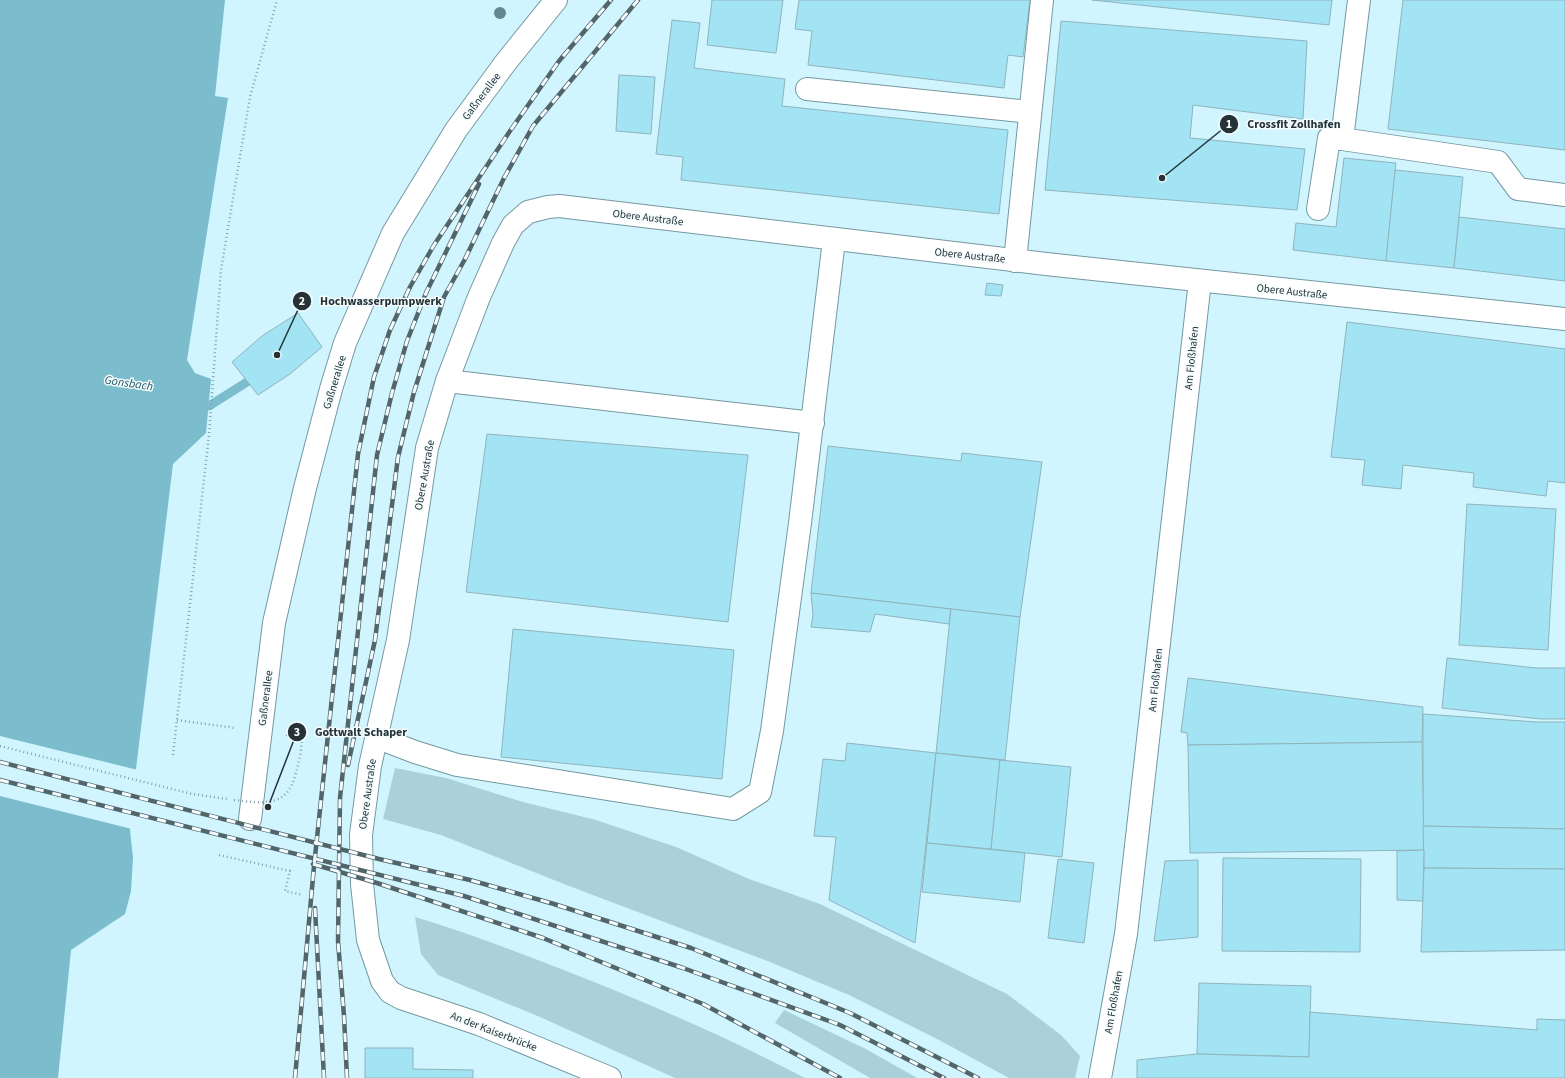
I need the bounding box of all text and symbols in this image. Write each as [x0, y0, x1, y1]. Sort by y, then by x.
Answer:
street label: Gaßnerallee [459, 69, 504, 123]
callout: Crossfit Zollhafen [1219, 112, 1348, 136]
text: 1 [1226, 116, 1232, 133]
text: Crossfit Zollhafen [1247, 116, 1341, 133]
street label: Obere Austraße [612, 206, 685, 229]
street label: Obere Austraße [934, 244, 1007, 267]
street label: Obere Austraße [1256, 280, 1329, 303]
callout: Hochwasserpumpwerk [292, 289, 450, 313]
text: 2 [299, 293, 305, 310]
text: Hochwasserpumpwerk [320, 293, 442, 310]
street label: Am Floßhafen [1181, 325, 1202, 391]
street label: Gaßnerallee [319, 353, 350, 411]
water label: Gonsbach [104, 372, 154, 395]
street label: Obere Austraße [411, 438, 438, 511]
street label: Am Floßhafen [1145, 647, 1166, 713]
street label: Gaßnerallee [255, 669, 276, 727]
callout: Gottwalt Schaper [287, 720, 415, 744]
text: 3 [294, 724, 300, 741]
text: Gottwalt Schaper [315, 724, 407, 741]
street label: Obere Austraße [355, 757, 380, 830]
street label: Am Floßhafen [1101, 969, 1126, 1035]
street label: An der Kaiserbrücke [448, 1008, 540, 1055]

